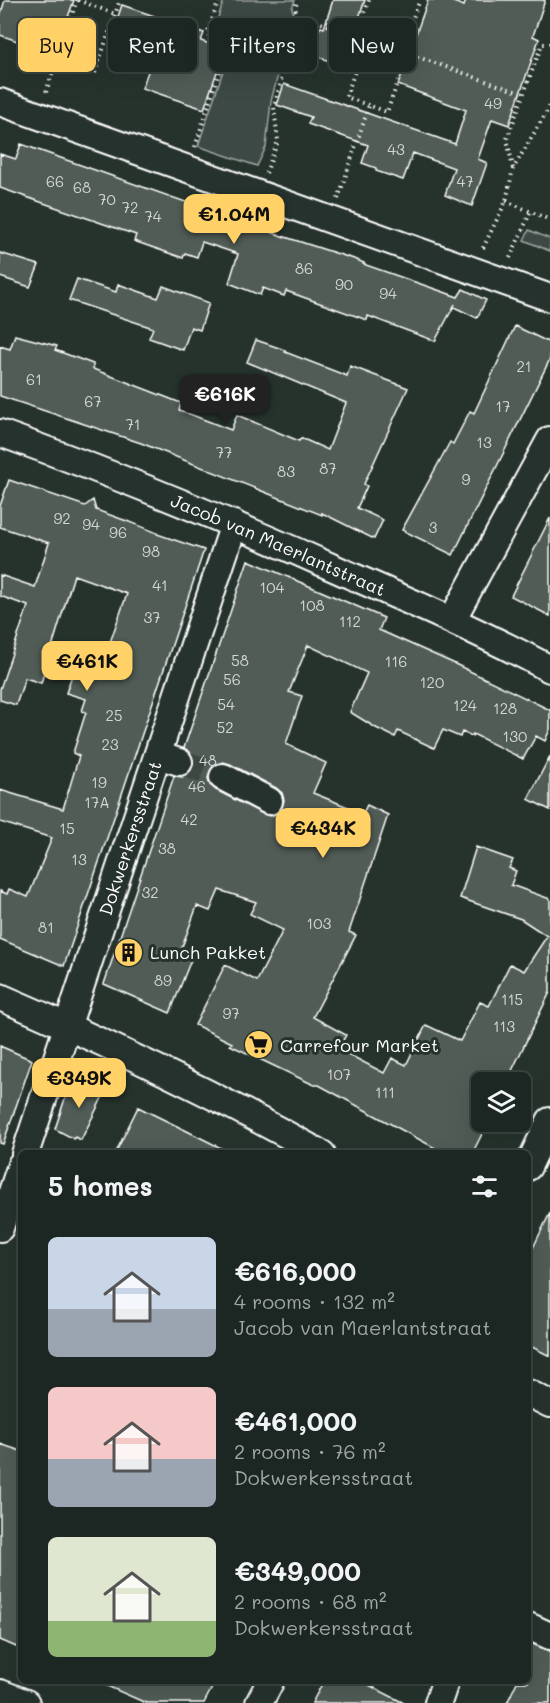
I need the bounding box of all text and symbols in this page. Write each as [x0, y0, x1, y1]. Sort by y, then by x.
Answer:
chip: Buy [18, 18, 96, 72]
chip: Rent [108, 18, 197, 72]
chip: Filters [209, 18, 317, 72]
chip: New [329, 18, 416, 72]
house number: 49 [484, 93, 502, 113]
house number: 43 [387, 139, 405, 159]
house number: 66 [46, 171, 64, 191]
house number: 47 [456, 171, 474, 191]
house number: 68 [73, 177, 91, 197]
house number: 70 [98, 189, 116, 209]
pin: €1.04M [185, 194, 283, 245]
house number: 72 [122, 197, 138, 217]
text: €1.04M [198, 200, 270, 226]
house number: 74 [144, 206, 162, 226]
house number: 86 [295, 258, 313, 278]
house number: 90 [335, 274, 353, 294]
house number: 94 [379, 283, 397, 303]
house number: 21 [516, 356, 532, 376]
house number: 61 [26, 369, 42, 389]
pin: €616K [183, 374, 267, 425]
text: €616K [194, 380, 256, 406]
house number: 67 [84, 391, 102, 411]
house number: 17 [495, 396, 511, 416]
house number: 71 [125, 414, 141, 434]
house number: 13 [476, 432, 492, 452]
house number: 77 [216, 442, 232, 462]
house number: 87 [319, 458, 337, 478]
house number: 83 [277, 461, 295, 481]
house number: 9 [462, 469, 471, 489]
street label: Jacob van Maerlantstraat [167, 488, 390, 601]
house number: 92 [53, 508, 71, 528]
house number: 94 [82, 514, 100, 534]
house number: 3 [429, 517, 438, 537]
house number: 96 [109, 522, 127, 542]
house number: 98 [142, 541, 160, 561]
house number: 41 [152, 575, 168, 595]
house number: 104 [260, 577, 285, 597]
house number: 108 [299, 595, 325, 615]
house number: 37 [143, 607, 161, 627]
house number: 112 [339, 611, 361, 631]
pin: €461K [45, 641, 129, 692]
text: €461K [55, 647, 119, 673]
house number: 58 [231, 650, 249, 670]
house number: 116 [385, 651, 407, 671]
house number: 56 [223, 669, 241, 689]
house number: 120 [420, 672, 444, 692]
house number: 54 [217, 694, 235, 714]
house number: 124 [453, 695, 477, 715]
house number: 128 [493, 698, 517, 718]
house number: 25 [105, 705, 123, 725]
house number: 52 [216, 717, 234, 737]
house number: 130 [503, 726, 527, 746]
house number: 23 [101, 734, 119, 754]
house number: 48 [199, 750, 217, 770]
street label: Dokwerkersstraat [93, 758, 167, 918]
house number: 19 [91, 772, 107, 792]
house number: 46 [188, 776, 206, 796]
house number: 17A [84, 792, 110, 812]
pin: €434K [281, 808, 365, 859]
house number: 42 [180, 809, 198, 829]
text: €434K [290, 814, 356, 840]
house number: 15 [59, 818, 75, 838]
house number: 38 [158, 838, 176, 858]
house number: 13 [71, 849, 87, 869]
house number: 32 [141, 882, 159, 902]
house number: 103 [307, 913, 332, 933]
house number: 81 [38, 917, 54, 937]
building icon: Lunch Pakket [113, 936, 145, 968]
place label: Lunch Pakket [150, 940, 266, 964]
house number: 89 [154, 970, 172, 990]
house number: 115 [501, 989, 523, 1009]
house number: 97 [222, 1003, 240, 1023]
house number: 113 [493, 1016, 515, 1036]
supermarket icon: Carrefour Market [243, 1029, 275, 1061]
place label: Carrefour Market [280, 1033, 439, 1057]
pin: €349K [37, 1058, 121, 1109]
text: €349K [46, 1064, 112, 1090]
house number: 107 [327, 1064, 351, 1084]
map controls [471, 1072, 531, 1132]
button: layers [471, 1072, 531, 1132]
house number: 111 [375, 1082, 395, 1102]
text: 5 homes [48, 1169, 153, 1203]
icon: filters [468, 1170, 501, 1203]
text: €616,000 [234, 1254, 356, 1288]
icon: home [96, 1261, 168, 1333]
text: 4 rooms · 132 m² [234, 1288, 395, 1314]
text: Jacob van Maerlantstraat [234, 1314, 491, 1340]
text: €461,000 [234, 1404, 357, 1438]
icon: home [96, 1411, 168, 1483]
text: 2 rooms · 76 m² [234, 1438, 386, 1464]
text: Dokwerkersstraat [234, 1464, 413, 1490]
text: €349,000 [234, 1554, 361, 1588]
icon: home [96, 1561, 168, 1633]
text: 2 rooms · 68 m² [234, 1588, 387, 1614]
text: Dokwerkersstraat [234, 1614, 413, 1640]

